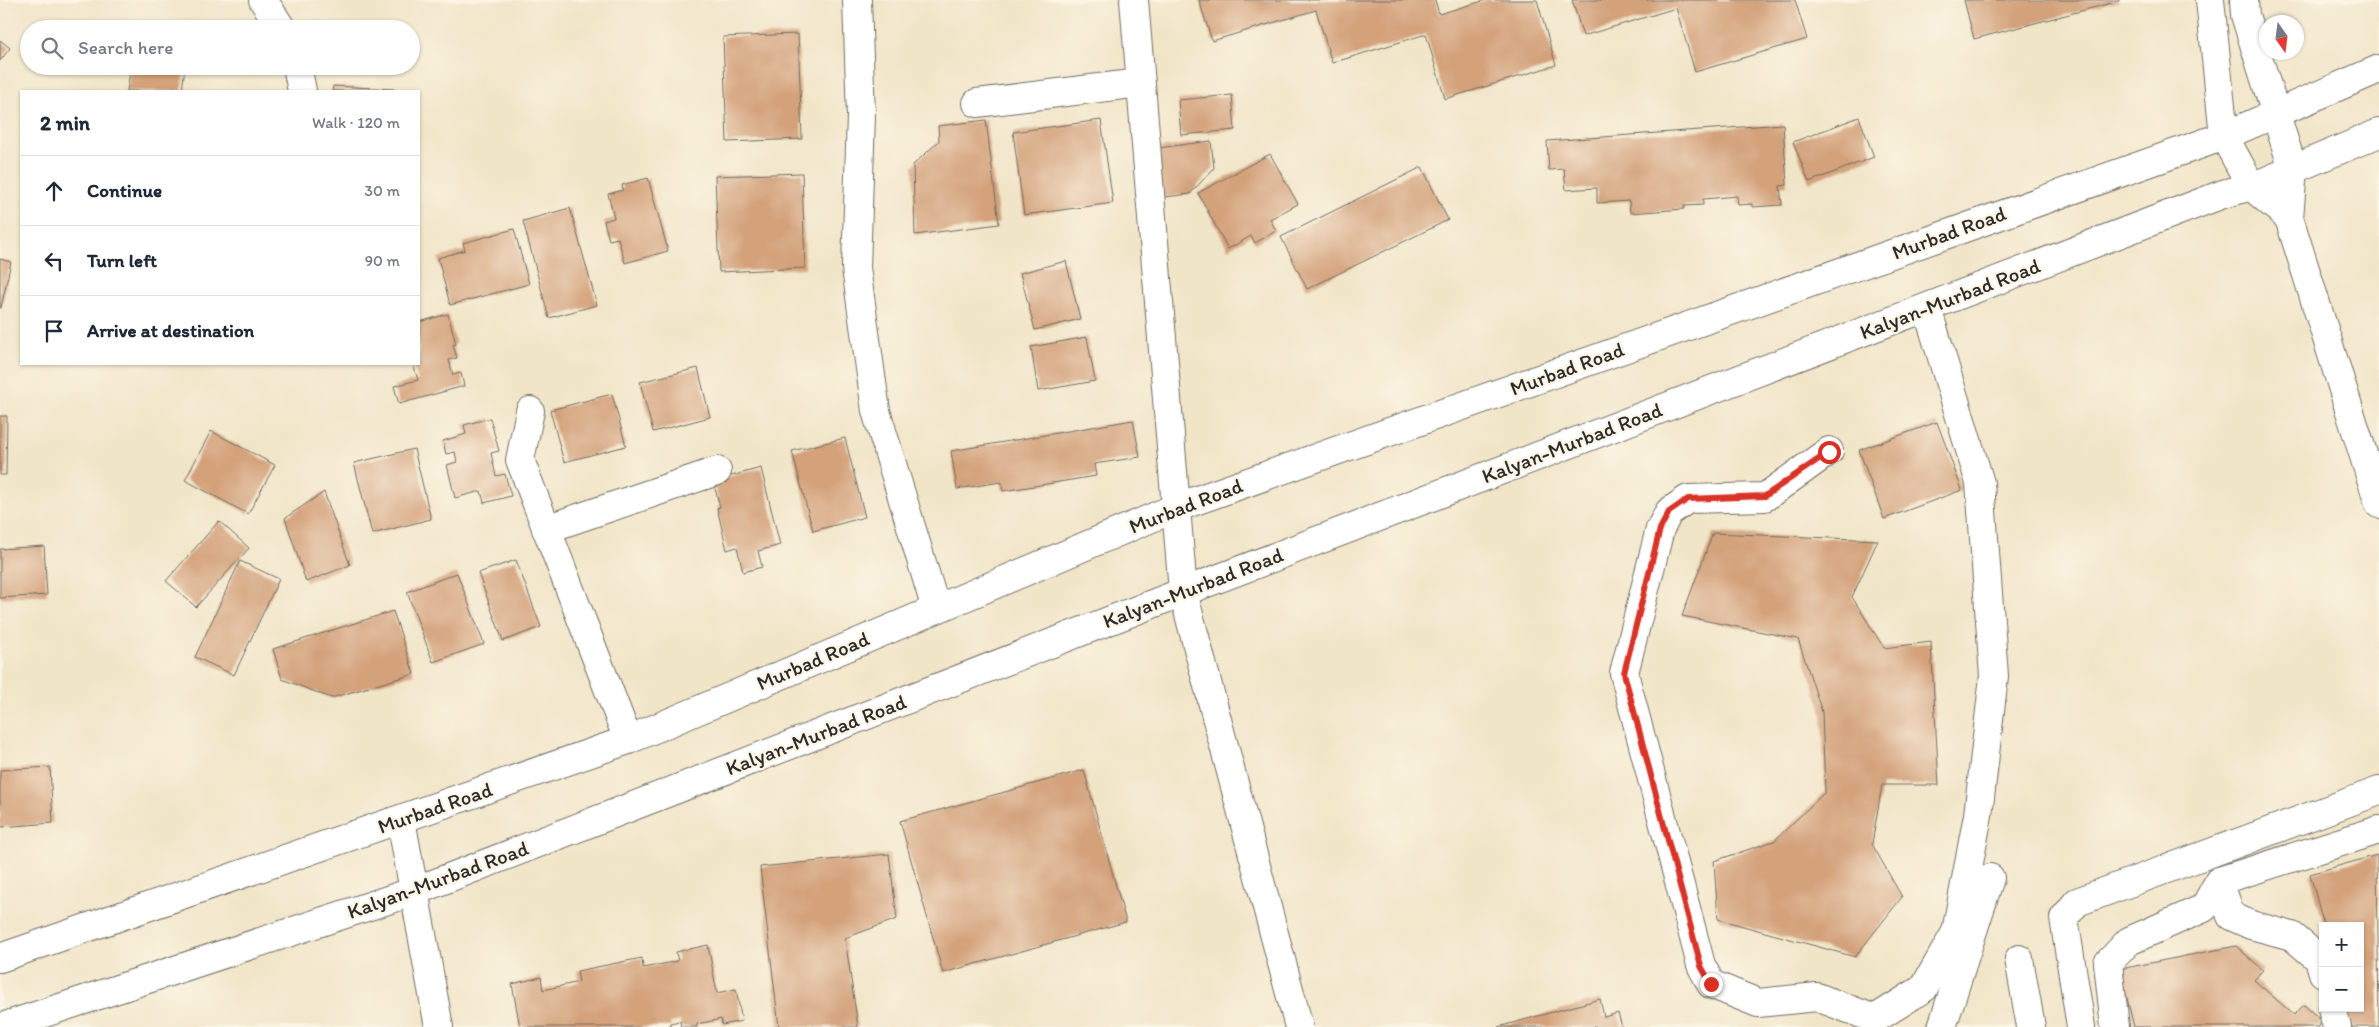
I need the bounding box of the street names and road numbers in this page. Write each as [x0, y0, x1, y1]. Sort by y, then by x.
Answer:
street label: Murbad Road [1888, 200, 2010, 265]
street label: Kalyan-Murbad Road [1856, 252, 2044, 344]
street label: Murbad Road [1506, 336, 1628, 401]
street label: Kalyan-Murbad Road [1478, 396, 1666, 488]
street label: Murbad Road [1125, 472, 1247, 539]
street label: Kalyan-Murbad Road [1099, 541, 1287, 633]
street label: Murbad Road [753, 625, 873, 695]
street label: Kalyan-Murbad Road [722, 688, 910, 780]
street label: Murbad Road [374, 776, 496, 839]
street label: Kalyan-Murbad Road [344, 835, 532, 924]

